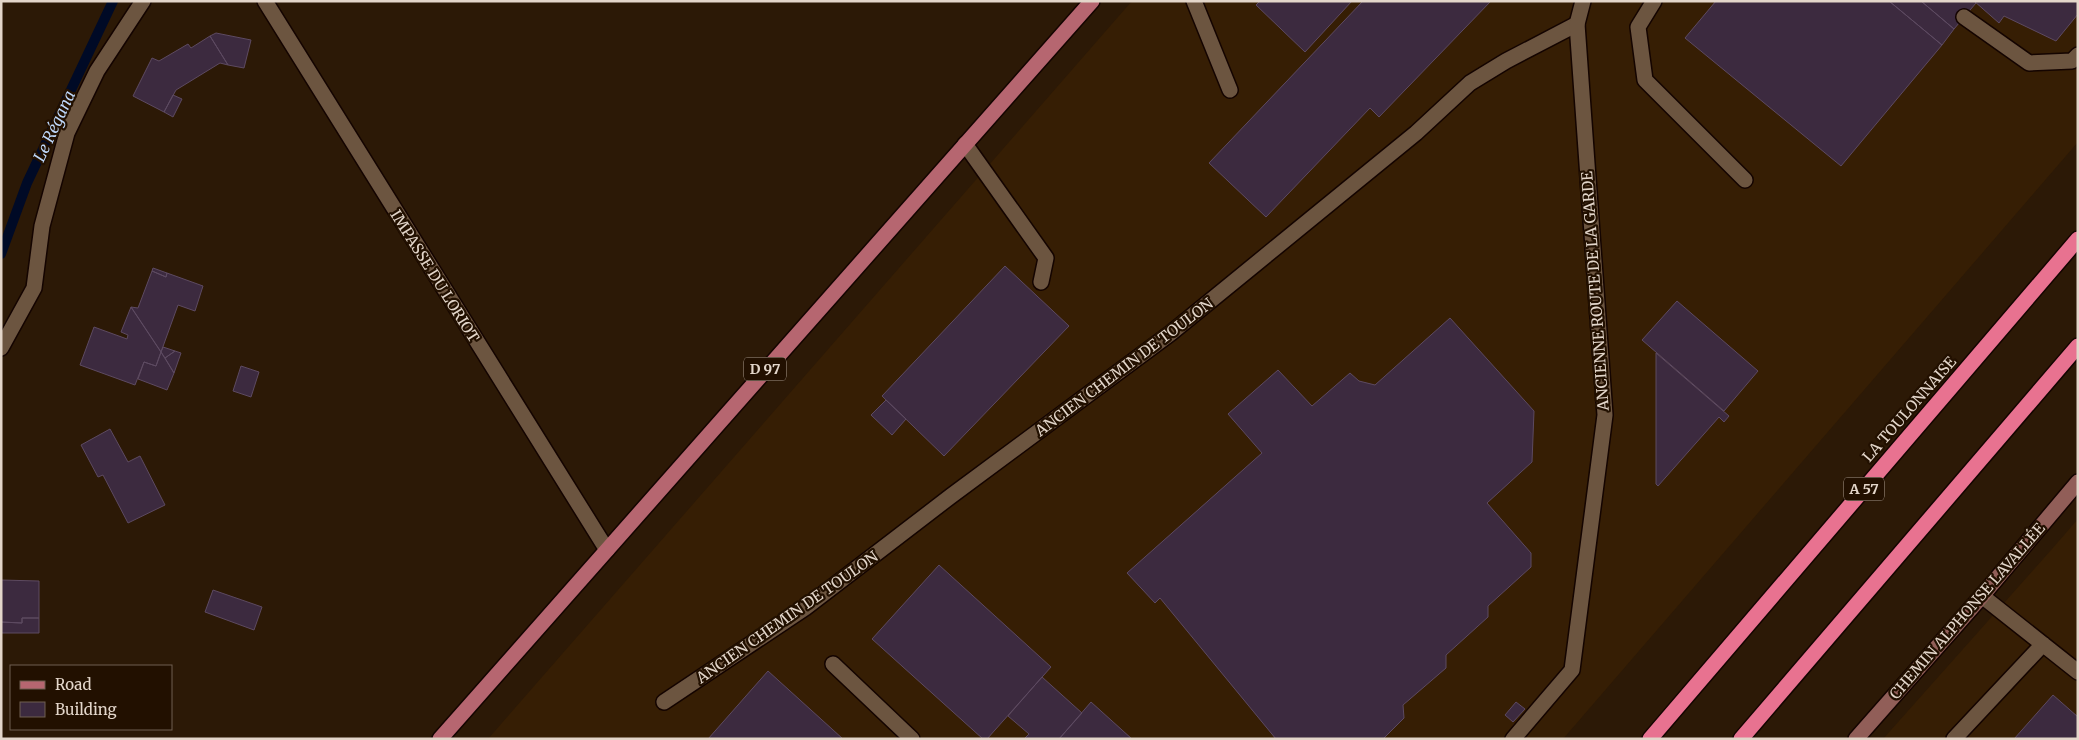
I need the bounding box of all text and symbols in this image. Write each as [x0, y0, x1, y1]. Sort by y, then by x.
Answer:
water label: Le Régana [29, 87, 79, 165]
street label: ANCIENNE ROUTE DE LA GARDE [1577, 170, 1613, 412]
street label: IMPASSE DU LORIOT [386, 206, 484, 346]
street label: ANCIEN CHEMIN DE TOULON [1031, 294, 1217, 441]
street label: LA TOULONNAISE [1858, 352, 1960, 466]
road number: D 97 [744, 358, 786, 380]
road number: A 57 [1844, 478, 1884, 500]
street label: CHEMIN ALPHONSE LAVALLÉE [1885, 518, 2049, 703]
street label: ANCIEN CHEMIN DE TOULON [692, 547, 882, 688]
legend [10, 665, 172, 730]
text: Road [55, 675, 91, 694]
text: Building [55, 700, 117, 719]

